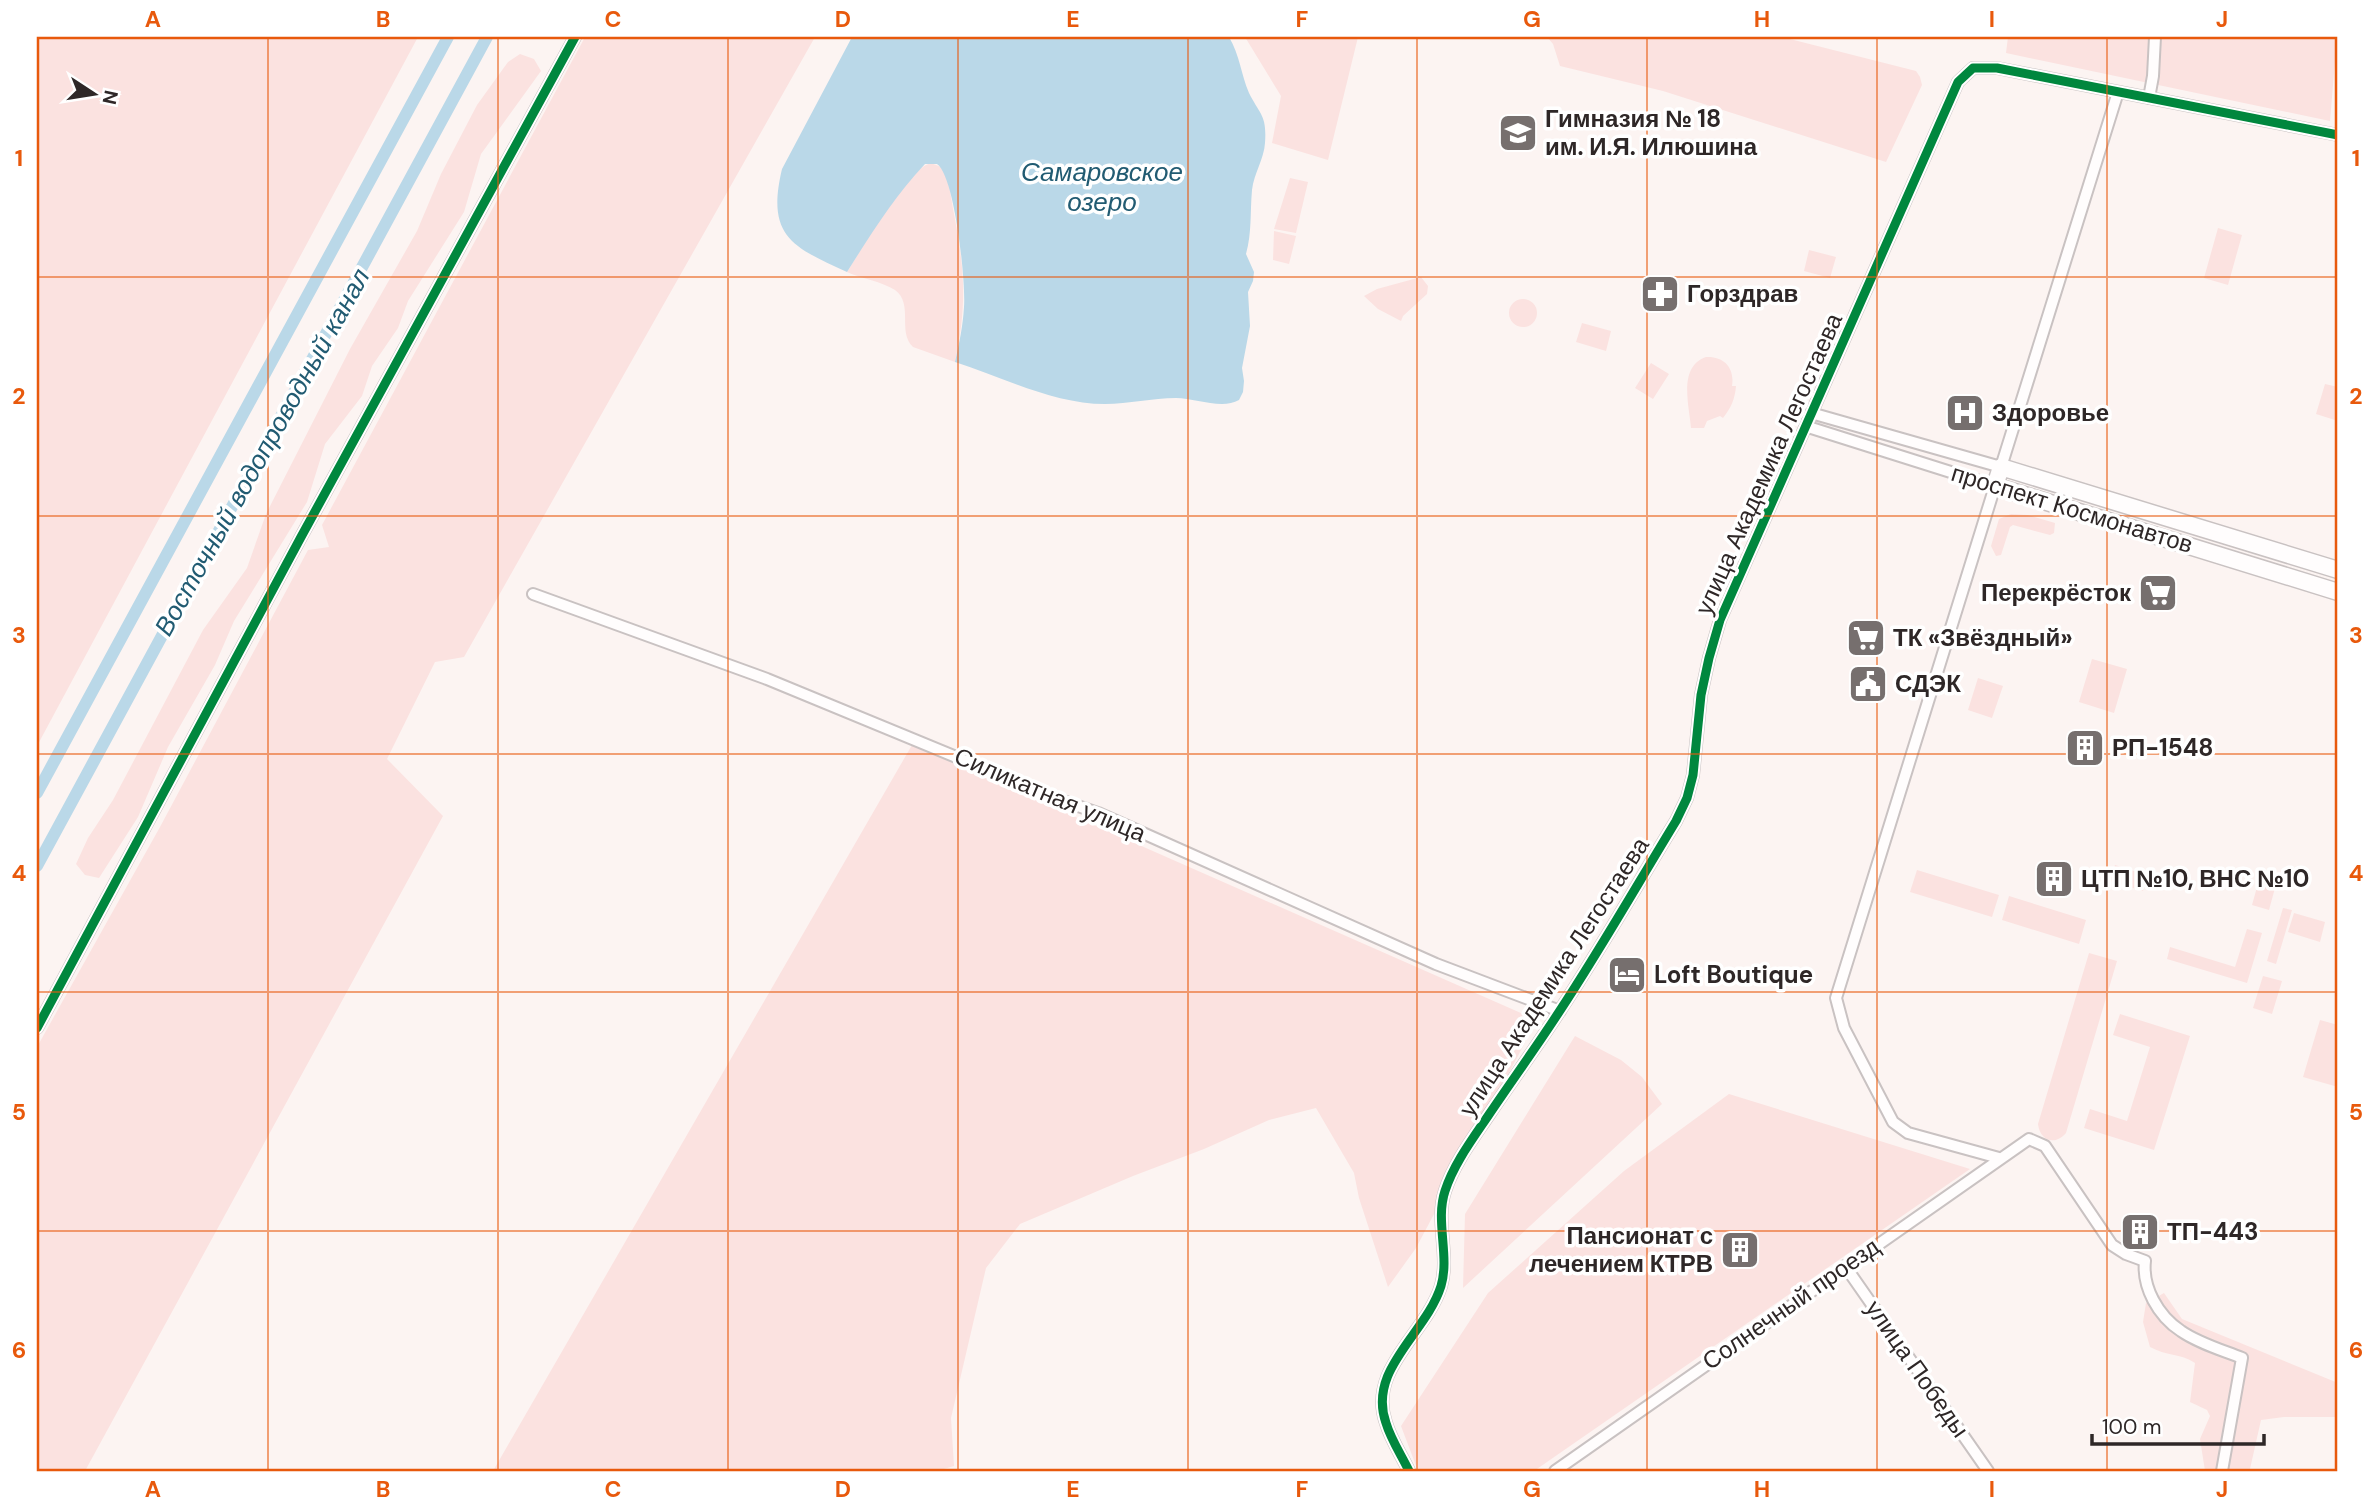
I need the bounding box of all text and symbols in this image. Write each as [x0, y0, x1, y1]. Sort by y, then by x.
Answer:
text: A [145, 4, 161, 34]
text: B [376, 4, 390, 34]
text: C [605, 4, 621, 34]
text: D [835, 4, 851, 34]
text: E [1066, 4, 1080, 34]
text: F [1296, 4, 1309, 34]
text: G [1523, 4, 1541, 34]
text: H [1754, 4, 1770, 34]
text: I [1989, 4, 1995, 34]
text: J [2216, 4, 2228, 34]
north arrow [60, 60, 130, 130]
text: N [96, 88, 124, 107]
place label: Гимназия № 18 им. И.Я. Илюшина [1545, 103, 1758, 162]
school or university icon: Гимназия № 18 им. И.Я. Илюшина [1497, 112, 1539, 154]
text: 1 [15, 143, 23, 173]
text: 1 [2352, 143, 2360, 173]
water label: Самаровское озеро [1021, 155, 1183, 219]
water label: Восточный водопроводный канал [147, 262, 378, 642]
pharmacy icon: Горздрав [1639, 273, 1681, 315]
place label: Горздрав [1687, 278, 1798, 309]
street label: улица Академика Легостаева [1688, 308, 1849, 619]
text: 2 [12, 381, 26, 411]
text: 2 [2349, 381, 2363, 411]
hospital icon: Здоровье [1944, 392, 1986, 434]
place label: Здоровье [1992, 397, 2109, 428]
street label: проспект Космонавтов [1948, 457, 2197, 560]
supermarket icon: Перекрёсток [2137, 572, 2179, 614]
place label: Перекрёсток [1981, 577, 2132, 608]
supermarket icon: ТК «Звёздный» [1845, 617, 1887, 659]
text: 3 [12, 620, 26, 650]
text: 3 [2349, 620, 2363, 650]
place label: ТК «Звёздный» [1893, 622, 2073, 653]
public building icon: СДЭК [1847, 663, 1889, 705]
place label: СДЭК [1895, 668, 1961, 699]
building icon: РП-1548 [2064, 727, 2106, 769]
place label: РП-1548 [2112, 732, 2214, 763]
street label: Силикатная улица [950, 740, 1151, 849]
street label: улица Академика Легостаева [1452, 831, 1656, 1122]
text: 4 [12, 858, 27, 888]
building icon: ЦТП №10, ВНС №10 [2033, 858, 2075, 900]
text: 4 [2349, 858, 2364, 888]
place label: ЦТП №10, ВНС №10 [2081, 863, 2309, 894]
hotel icon: Loft Boutique [1606, 954, 1648, 996]
place label: Loft Boutique [1654, 959, 1813, 990]
text: 5 [12, 1097, 26, 1127]
text: 5 [2349, 1097, 2363, 1127]
building icon: ТП-443 [2119, 1211, 2161, 1253]
place label: ТП-443 [2167, 1216, 2258, 1247]
place label: Пансионат с лечением КТРВ [1529, 1220, 1713, 1279]
building icon: Пансионат с лечением КТРВ [1719, 1229, 1761, 1271]
street label: Солнечный проезд [1696, 1231, 1886, 1376]
street label: улица Победы [1859, 1294, 1976, 1443]
text: 6 [12, 1335, 26, 1365]
text: 6 [2349, 1335, 2363, 1365]
scale bar [2092, 1403, 2263, 1447]
text: 100 m [2102, 1413, 2162, 1441]
text: A [145, 1474, 161, 1504]
text: B [376, 1474, 390, 1504]
text: C [605, 1474, 621, 1504]
text: D [835, 1474, 851, 1504]
text: E [1066, 1474, 1080, 1504]
text: F [1296, 1474, 1309, 1504]
text: G [1523, 1474, 1541, 1504]
text: H [1754, 1474, 1770, 1504]
text: I [1989, 1474, 1995, 1504]
text: J [2216, 1474, 2228, 1504]

